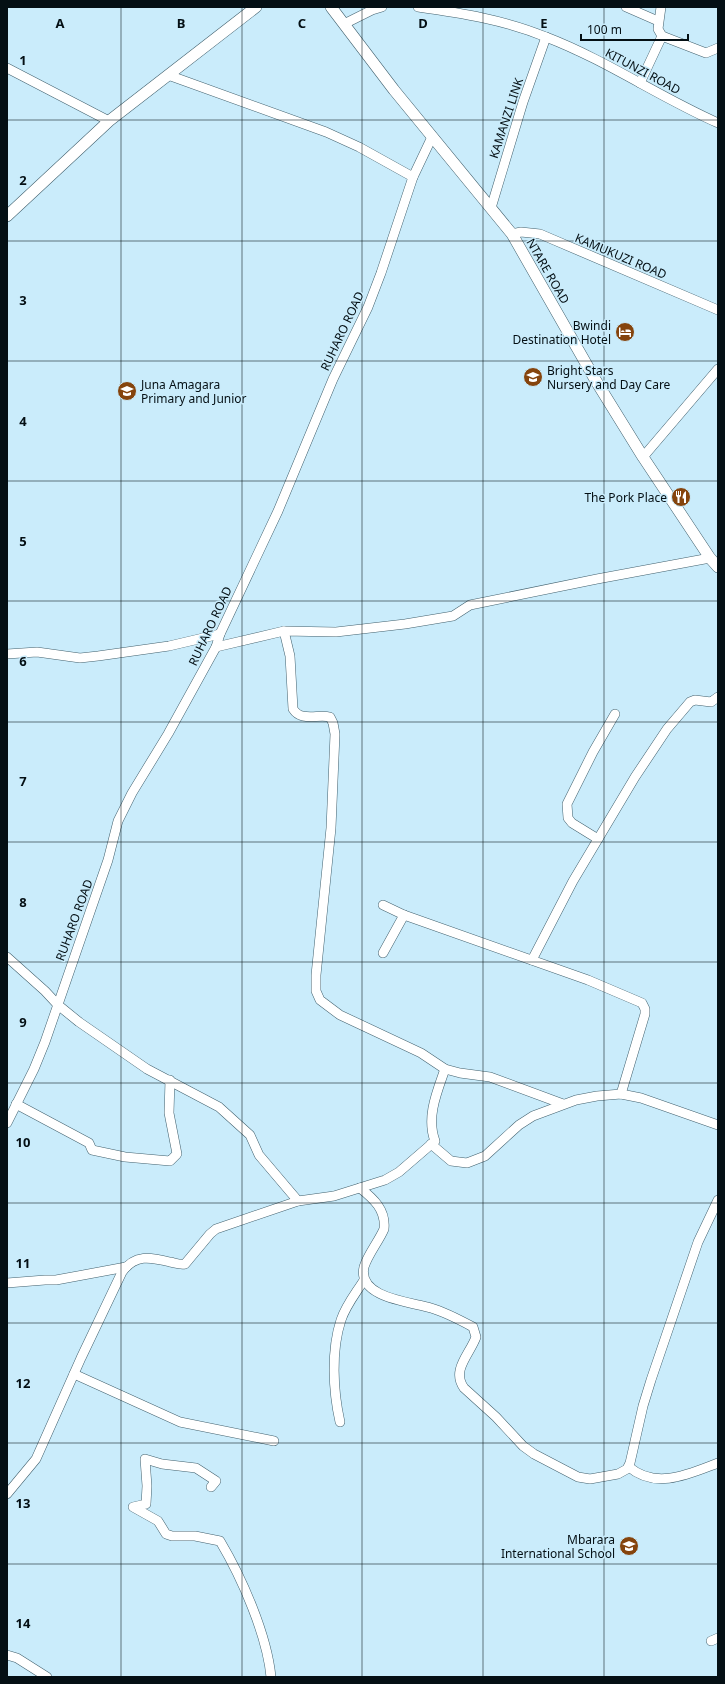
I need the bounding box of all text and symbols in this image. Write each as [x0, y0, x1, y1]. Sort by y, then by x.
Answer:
text: A [56, 14, 65, 32]
text: B [177, 14, 185, 32]
text: C [298, 14, 306, 32]
text: D [418, 14, 428, 32]
text: E [540, 14, 548, 32]
scale bar [581, 16, 688, 42]
text: 100 m [587, 21, 622, 38]
street label: KITUNZI ROAD [602, 44, 684, 98]
text: 1 [19, 51, 27, 69]
street label: KAMANZI LINK [485, 75, 527, 160]
text: 2 [19, 171, 27, 189]
street label: KAMUKUZI ROAD [573, 229, 670, 283]
street label: NTARE ROAD [522, 235, 574, 307]
street label: RUHARO ROAD [316, 288, 368, 373]
text: 3 [19, 291, 27, 309]
place label: Bwindi Destination Hotel [513, 317, 611, 348]
hotel icon: Bwindi Destination Hotel [614, 321, 636, 343]
place label: Bright Stars Nursery and Day Care [547, 362, 671, 393]
school or university icon: Bright Stars Nursery and Day Care [522, 366, 544, 388]
place label: Juna Amagara Primary and Junior [140, 376, 247, 407]
school or university icon: Juna Amagara Primary and Junior [116, 380, 138, 402]
text: 4 [19, 412, 27, 430]
restaurant icon: The Pork Place [670, 486, 692, 508]
place label: The Pork Place [584, 489, 667, 506]
text: 5 [19, 532, 27, 550]
street label: RUHARO ROAD [184, 583, 236, 668]
text: 6 [19, 652, 27, 670]
text: 7 [19, 772, 27, 790]
street label: RUHARO ROAD [51, 877, 97, 963]
text: 8 [19, 893, 27, 911]
text: 9 [19, 1013, 27, 1031]
text: 10 [16, 1133, 30, 1151]
text: 11 [16, 1254, 30, 1272]
text: 12 [16, 1374, 30, 1392]
text: 13 [16, 1494, 30, 1512]
place label: Mbarara International School [501, 1531, 615, 1562]
school or university icon: Mbarara International School [618, 1535, 640, 1557]
text: 14 [16, 1614, 31, 1632]

